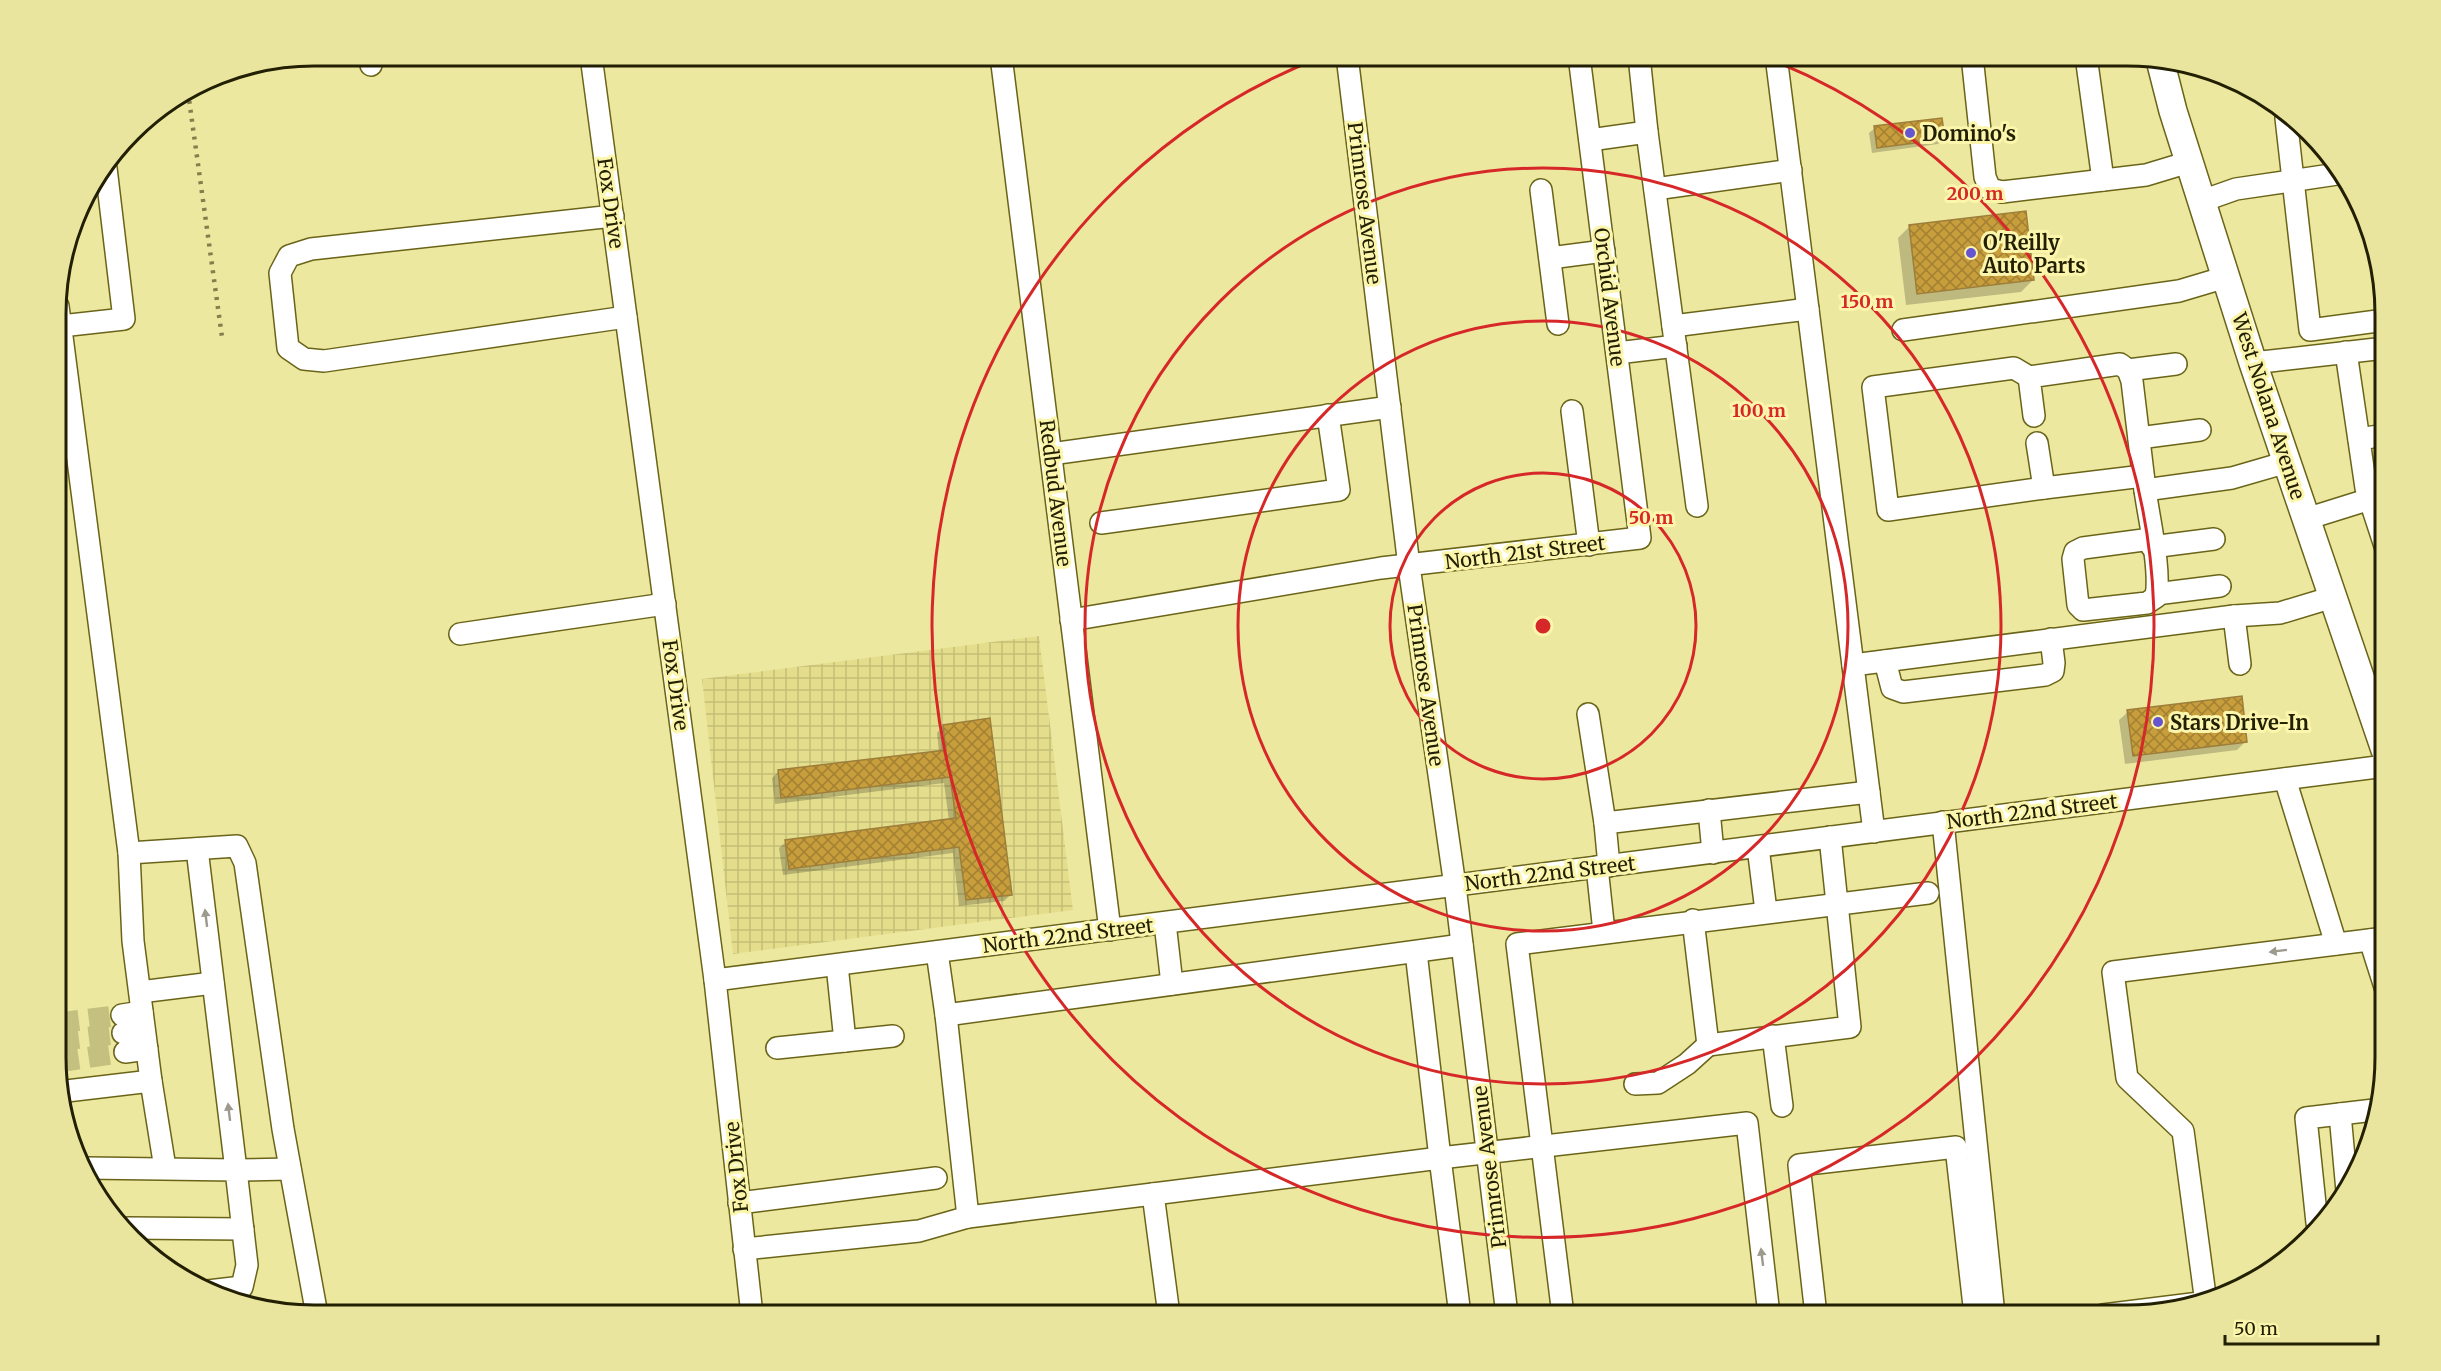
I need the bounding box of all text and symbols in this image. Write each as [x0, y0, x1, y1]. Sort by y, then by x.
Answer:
street label: Primrose Avenue [1343, 120, 1387, 286]
place label: Domino's [1922, 121, 2016, 146]
marker: Domino's [1903, 126, 1917, 140]
street label: Fox Drive [592, 156, 630, 250]
text: 200 m [1947, 182, 2003, 205]
street label: Orchid Avenue [1589, 226, 1631, 368]
place label: O'Reilly Auto Parts [1982, 230, 2085, 278]
marker: O'Reilly Auto Parts [1964, 246, 1978, 260]
text: 150 m [1841, 290, 1893, 313]
street label: West Nolana Avenue [2227, 309, 2311, 502]
text: 100 m [1732, 399, 1786, 422]
street label: Redbud Avenue [1035, 418, 1077, 568]
text: 50 m [1629, 506, 1673, 529]
street label: North 21st Street [1443, 530, 1607, 574]
street label: Primrose Avenue [1402, 602, 1450, 768]
centre of rings [1533, 616, 1553, 636]
street label: Fox Drive [657, 638, 695, 732]
place label: Stars Drive-In [2170, 710, 2309, 735]
marker: Stars Drive-In [2151, 715, 2165, 729]
street label: North 22nd Street [1945, 788, 2119, 834]
street label: North 22nd Street [1463, 850, 1637, 896]
one-way arrow [201, 909, 210, 928]
street label: North 22nd Street [981, 912, 1155, 958]
one-way arrow [2268, 946, 2287, 956]
street label: Primrose Avenue [1467, 1084, 1511, 1250]
one-way arrow [224, 1102, 234, 1121]
street label: Fox Drive [719, 1120, 753, 1214]
one-way arrow [1758, 1247, 1767, 1266]
scale bar [2225, 1308, 2378, 1346]
text: 50 m [2234, 1317, 2278, 1340]

